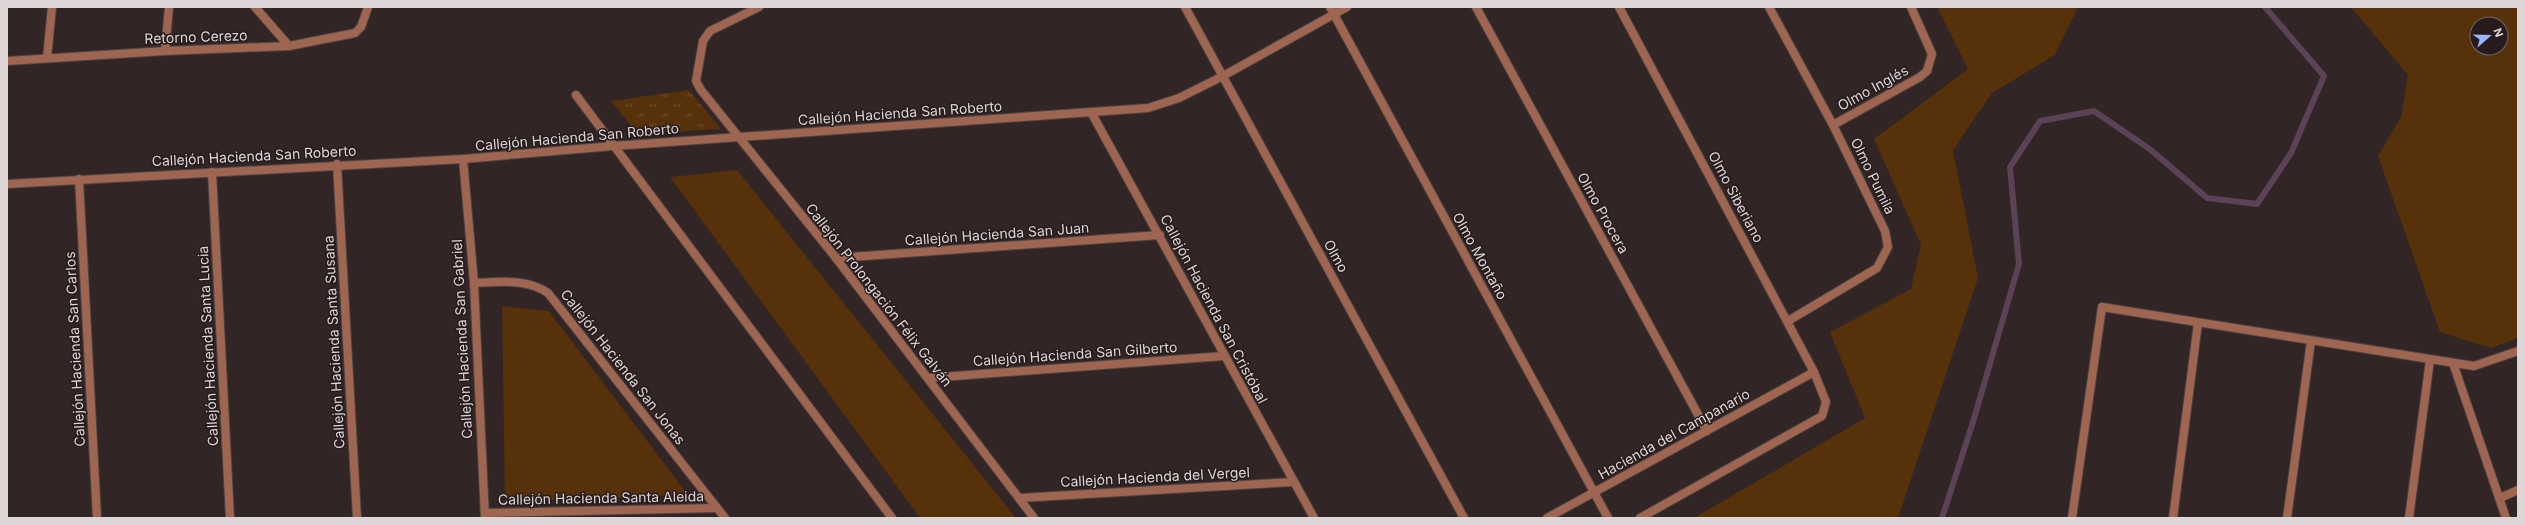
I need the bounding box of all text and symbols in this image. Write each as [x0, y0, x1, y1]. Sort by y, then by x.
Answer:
north arrow [2469, 16, 2509, 56]
street label: Retorno Cerezo [144, 26, 248, 47]
text: N [2490, 26, 2506, 39]
street label: Olmo Inglés [1834, 61, 1911, 114]
street label: Callejón Hacienda San Roberto [797, 97, 1003, 128]
street label: Callejón Hacienda San Roberto [474, 119, 680, 154]
street label: Olmo Pumila [1848, 135, 1899, 217]
street label: Callejón Hacienda San Roberto [151, 142, 357, 169]
street label: Olmo Siberiano [1705, 148, 1768, 245]
street label: Olmo Procera [1574, 169, 1633, 256]
street label: Callejón Prolongación Félix Galván [803, 200, 956, 390]
street label: Olmo Montaño [1449, 209, 1511, 302]
street label: Callejón Hacienda San Cristóbal [1157, 211, 1272, 406]
street label: Callejón Hacienda San Juan [904, 219, 1090, 248]
street label: Callejón Hacienda Santa Susana [319, 235, 348, 449]
street label: Olmo [1321, 236, 1352, 275]
street label: Callejón Hacienda San Gabriel [448, 239, 475, 439]
street label: Callejón Hacienda Santa Lucia [194, 245, 221, 447]
street label: Callejón Hacienda San Carlos [61, 251, 88, 447]
street label: Callejón Hacienda San Jonas [557, 286, 689, 448]
street label: Callejón Hacienda San Gilberto [972, 338, 1178, 369]
street label: Hacienda del Campanario [1595, 385, 1753, 482]
street label: Callejón Hacienda del Vergel [1060, 463, 1250, 490]
street label: Callejón Hacienda Santa Aleida [498, 487, 704, 508]

